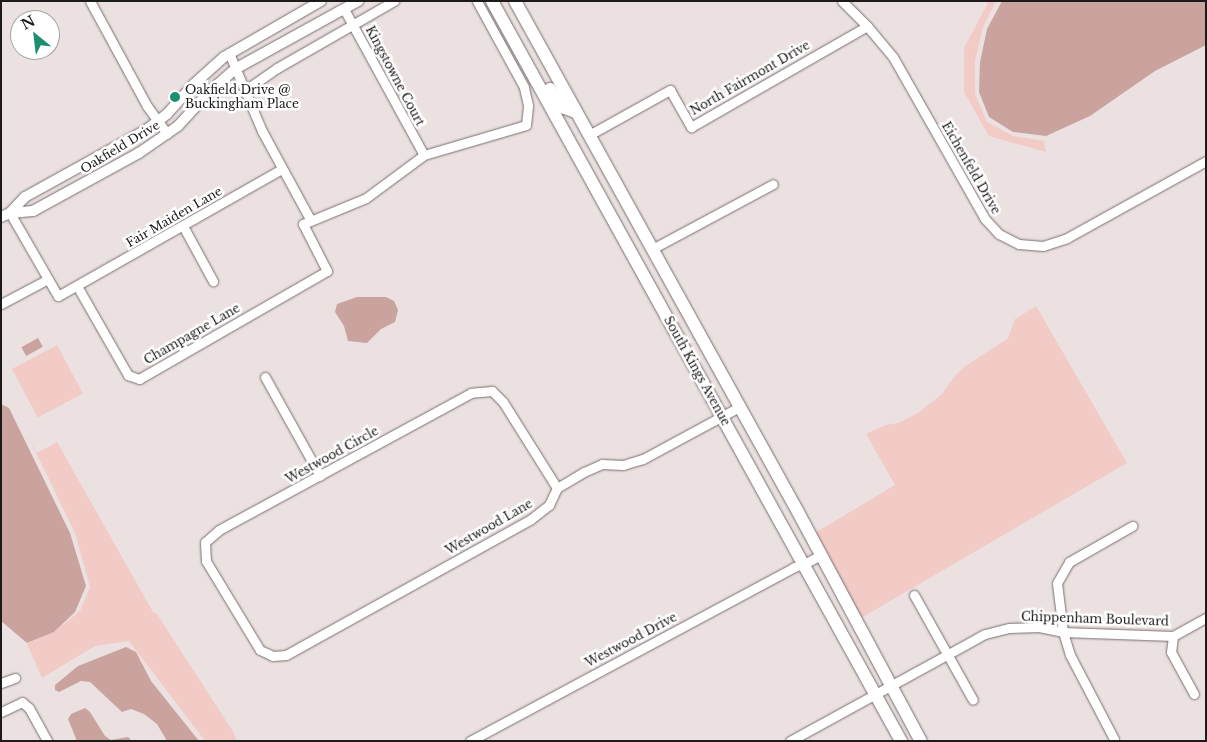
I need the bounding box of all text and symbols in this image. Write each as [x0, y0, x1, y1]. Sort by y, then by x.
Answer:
north arrow [10, 10, 60, 60]
text: N [18, 12, 38, 34]
street label: Kingstowne Court [363, 24, 427, 128]
street label: North Fairmont Drive [688, 38, 812, 118]
place label: Oakfield Drive @ Buckingham Place [185, 83, 299, 111]
marker: Oakfield Drive @ Buckingham Place [169, 91, 181, 103]
street label: Oakfield Drive [78, 118, 162, 176]
street label: Eichenfeld Drive [939, 119, 1003, 217]
street label: Fair Maiden Lane [123, 184, 225, 250]
street label: Champagne Lane [141, 301, 243, 367]
street label: South Kings Avenue [661, 314, 733, 428]
street label: Westwood Circle [283, 424, 381, 486]
street label: Westwood Lane [443, 496, 535, 558]
street label: Chippenham Boulevard [1021, 609, 1169, 629]
street label: Westwood Drive [583, 610, 679, 670]

